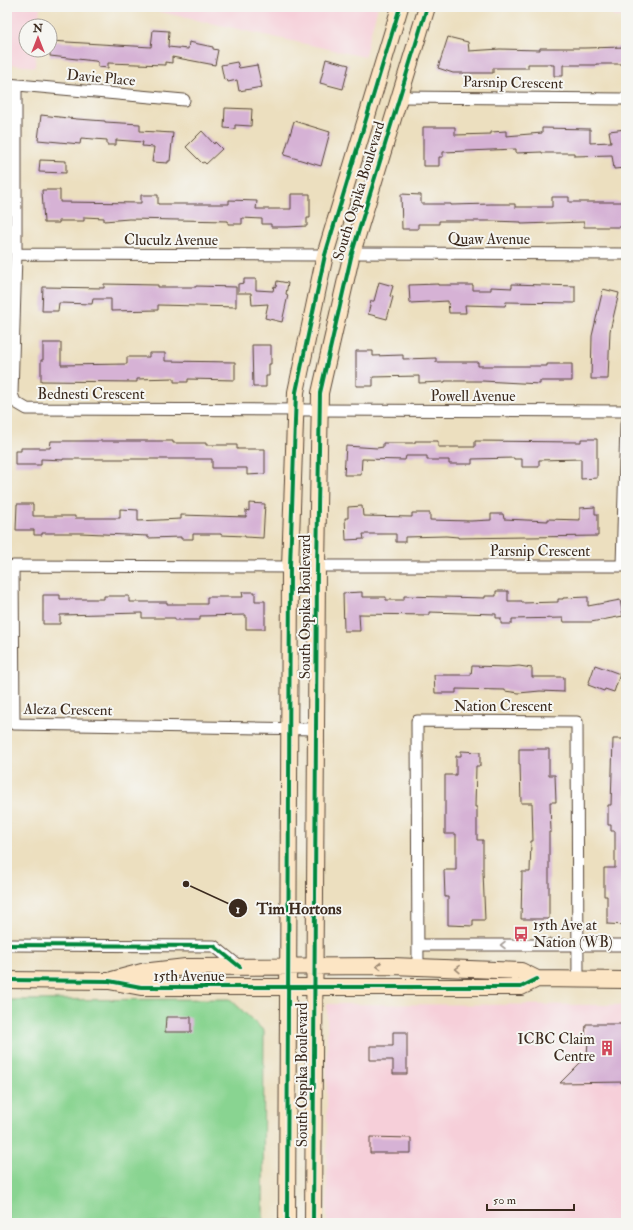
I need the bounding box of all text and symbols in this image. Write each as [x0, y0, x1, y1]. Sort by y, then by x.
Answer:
north arrow [18, 18, 58, 58]
text: N [32, 22, 44, 35]
street label: Davie Place [66, 66, 136, 90]
street label: Parsnip Crescent [463, 73, 563, 94]
street label: South Ospika Boulevard [329, 118, 390, 263]
street label: Quaw Avenue [448, 230, 530, 249]
street label: Cluculz Avenue [124, 231, 218, 250]
street label: Bednesti Crescent [37, 385, 145, 404]
street label: Powell Avenue [430, 387, 516, 406]
street label: South Ospika Boulevard [296, 534, 316, 679]
street label: Parsnip Crescent [490, 542, 590, 562]
street label: Nation Crescent [454, 697, 553, 716]
street label: Aleza Crescent [22, 700, 113, 720]
callout: Tim Hortons [228, 894, 349, 922]
text: Tim Hortons [256, 899, 342, 919]
text: 1 [236, 902, 240, 917]
place label: 15th Ave at Nation (WB) [533, 916, 613, 952]
bus stop icon: 15th Ave at Nation (WB) [512, 925, 530, 943]
one-way arrow [500, 941, 506, 949]
one-way arrow [376, 962, 382, 970]
one-way arrow [455, 964, 461, 973]
street label: 15th Avenue [153, 967, 225, 986]
street label: South Ospika Boulevard [293, 1002, 313, 1147]
place label: ICBC Claim Centre [517, 1030, 595, 1066]
building icon: ICBC Claim Centre [598, 1039, 616, 1057]
scale bar [487, 1186, 574, 1212]
text: 50 m [493, 1193, 517, 1208]

